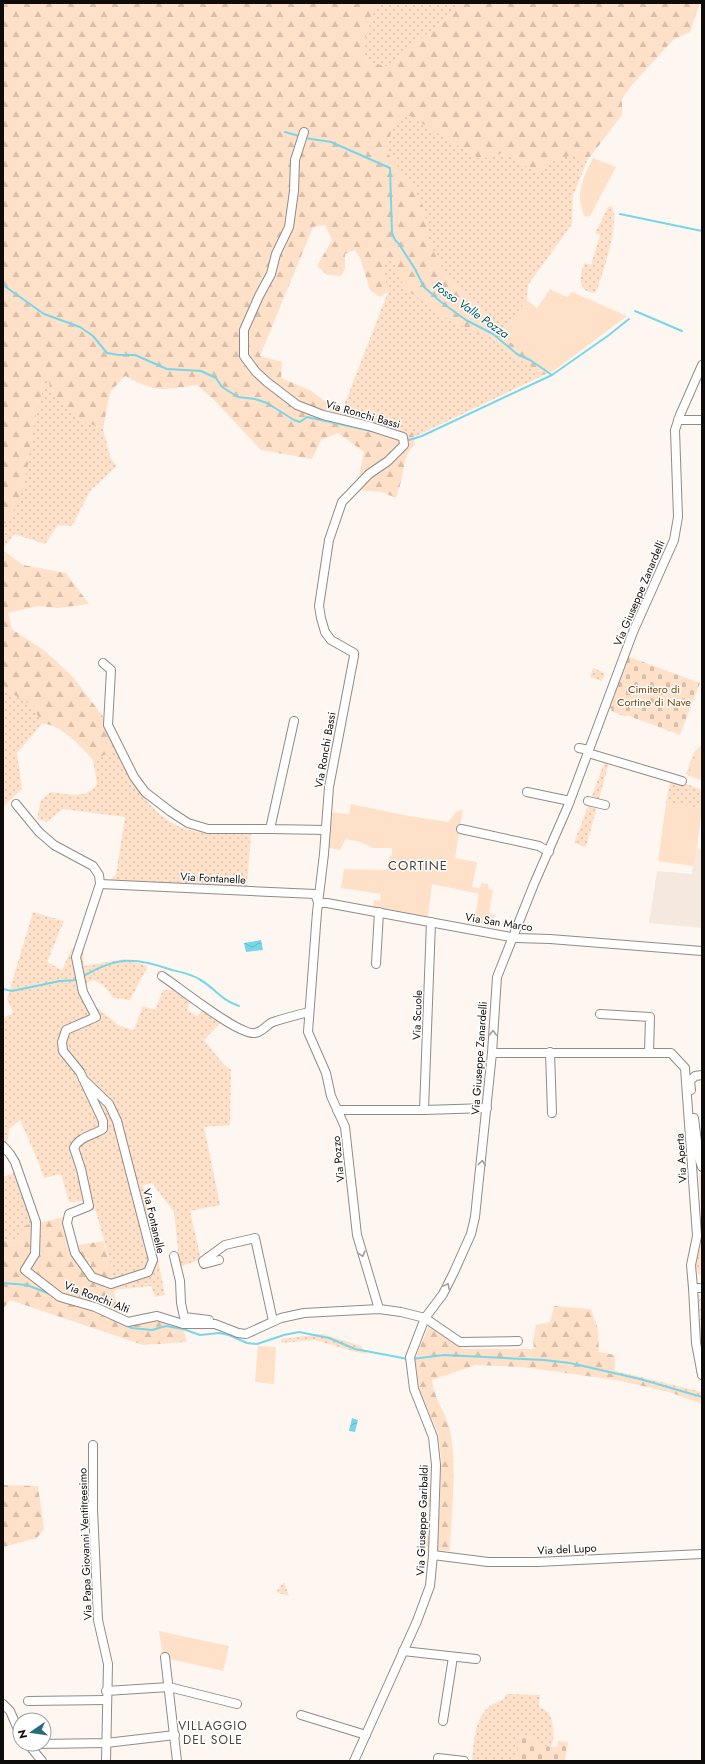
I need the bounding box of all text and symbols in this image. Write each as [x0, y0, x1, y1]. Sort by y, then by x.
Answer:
water label: Fosso Valle Pozza [429, 277, 513, 343]
street label: Via Ronchi Bassi [324, 396, 402, 432]
street label: Via Giuseppe Zanardelli [609, 538, 669, 648]
park label: Cimitero di Cortine di Nave [617, 681, 691, 710]
street label: Via Ronchi Bassi [310, 711, 340, 789]
district label: CORTINE [388, 856, 448, 875]
street label: Via Fontanelle [180, 868, 247, 888]
street label: Via San Marco [464, 909, 534, 935]
street label: Via Scuole [408, 989, 426, 1040]
street label: Via Giuseppe Zanardelli [467, 1001, 491, 1115]
one-way arrow [489, 1030, 497, 1036]
street label: Via Aperta [671, 1133, 691, 1183]
street label: Via Pozzo [328, 1135, 348, 1183]
one-way arrow [477, 1160, 486, 1166]
street label: Via Fontanelle [139, 1187, 169, 1255]
one-way arrow [357, 1250, 366, 1257]
street label: Via Ronchi Alti [62, 1277, 132, 1317]
one-way arrow [442, 1283, 450, 1291]
street label: Via Giuseppe Garibaldi [412, 1464, 432, 1576]
street label: Via Papa Giovanni Ventitreesimo [74, 1468, 96, 1620]
street label: Via del Lupo [537, 1539, 597, 1559]
north arrow [12, 1712, 52, 1752]
district label: VILLAGGIO DEL SOLE [178, 1717, 248, 1749]
text: N [13, 1728, 31, 1740]

